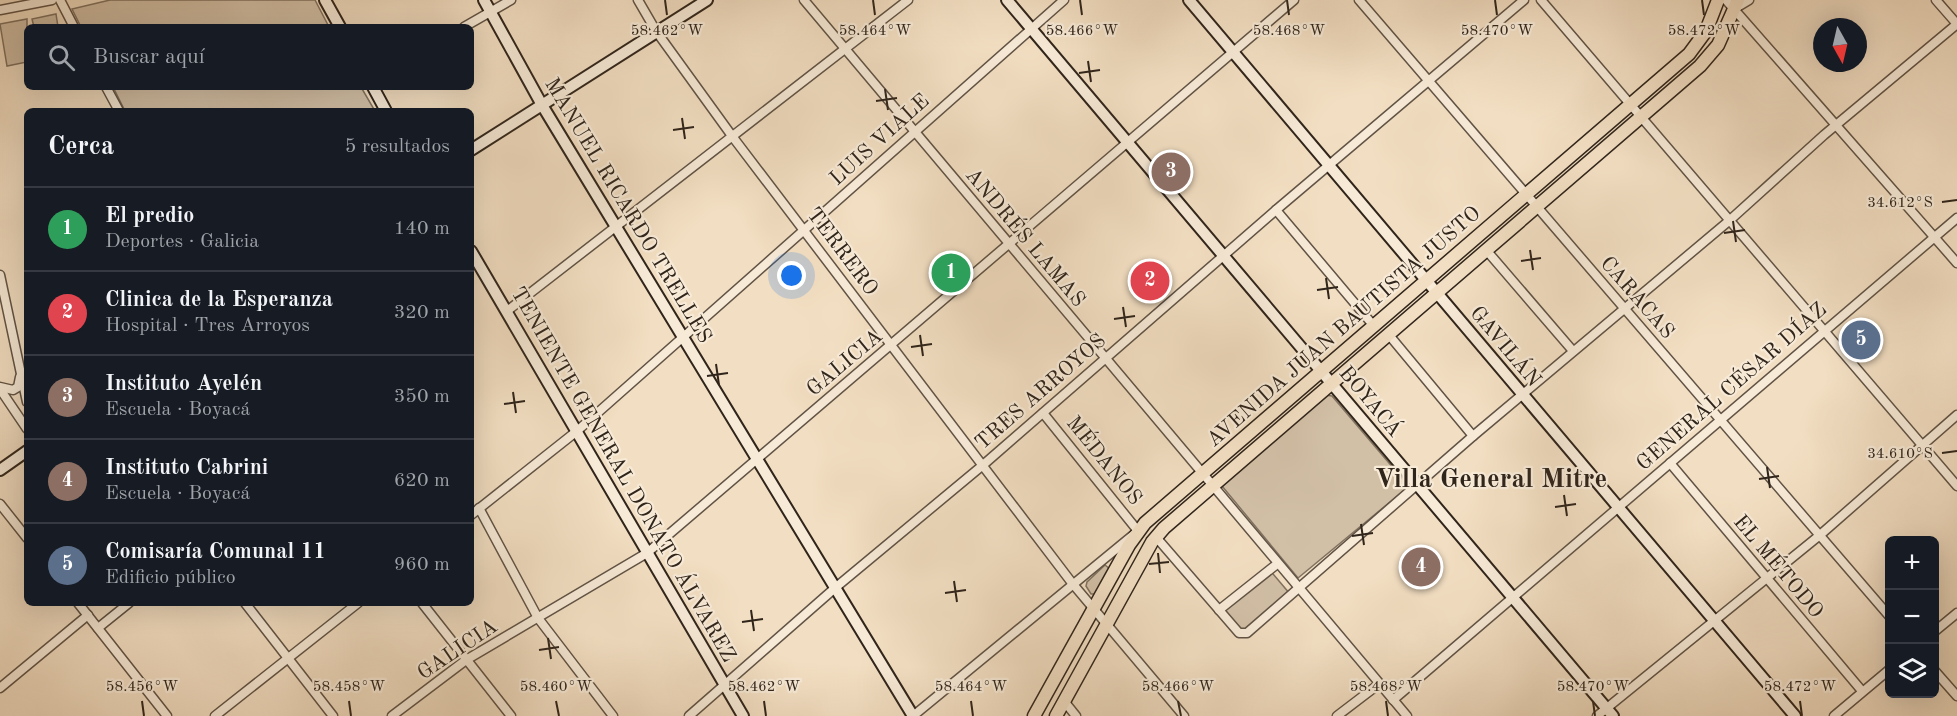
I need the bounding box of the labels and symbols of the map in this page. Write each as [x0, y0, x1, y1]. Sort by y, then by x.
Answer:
north arrow [1813, 18, 1867, 72]
text: 58.462°W [631, 24, 703, 39]
text: 58.464°W [839, 24, 911, 39]
text: 58.466°W [1046, 24, 1118, 39]
text: 58.468°W [1253, 24, 1325, 39]
text: 58.470°W [1461, 24, 1533, 39]
text: 58.472°W [1668, 24, 1740, 39]
street label: MANUEL RICARDO TRELLES [540, 75, 715, 347]
street label: LUIS VIALE [826, 90, 934, 190]
pin: 3 [1152, 150, 1190, 195]
street label: ANDRÉS LAMAS [961, 162, 1092, 311]
text: 34.612°S [1867, 196, 1933, 211]
street label: AVENIDA JUAN BAUTISTA JUSTO [1203, 203, 1485, 451]
street label: TERRERO [802, 204, 881, 300]
pin: 1 [932, 250, 970, 296]
street label: CARACAS [1596, 253, 1678, 343]
pin: 2 [1130, 258, 1170, 304]
your location [777, 261, 806, 290]
street label: TENIENTE GENERAL DONATO ÁLVAREZ [506, 282, 743, 666]
street label: GENERAL CÉSAR DÍAZ [1630, 296, 1831, 475]
street label: GAVILÁN [1465, 300, 1547, 391]
pin: 5 [1842, 318, 1880, 362]
street label: GALICIA [803, 326, 887, 401]
street label: TRES ARROYOS [972, 330, 1110, 454]
street label: BOYACÁ [1335, 360, 1408, 441]
street label: MÉDANOS [1062, 410, 1149, 509]
text: 34.610°S [1867, 447, 1933, 462]
district label: Villa General Mitre [1375, 466, 1607, 493]
street label: EL MÉTODO [1729, 509, 1830, 622]
pin: 4 [1402, 544, 1440, 590]
street label: GALICIA [414, 616, 502, 684]
text: 58.456°W [106, 680, 178, 695]
text: 58.458°W [313, 680, 385, 695]
text: 58.460°W [520, 680, 592, 695]
text: 58.462°W [728, 680, 800, 695]
text: 58.464°W [935, 680, 1007, 695]
text: 58.466°W [1142, 680, 1214, 695]
text: 58.468°W [1350, 680, 1422, 695]
text: 58.470°W [1557, 680, 1629, 695]
text: 58.472°W [1764, 680, 1836, 695]

